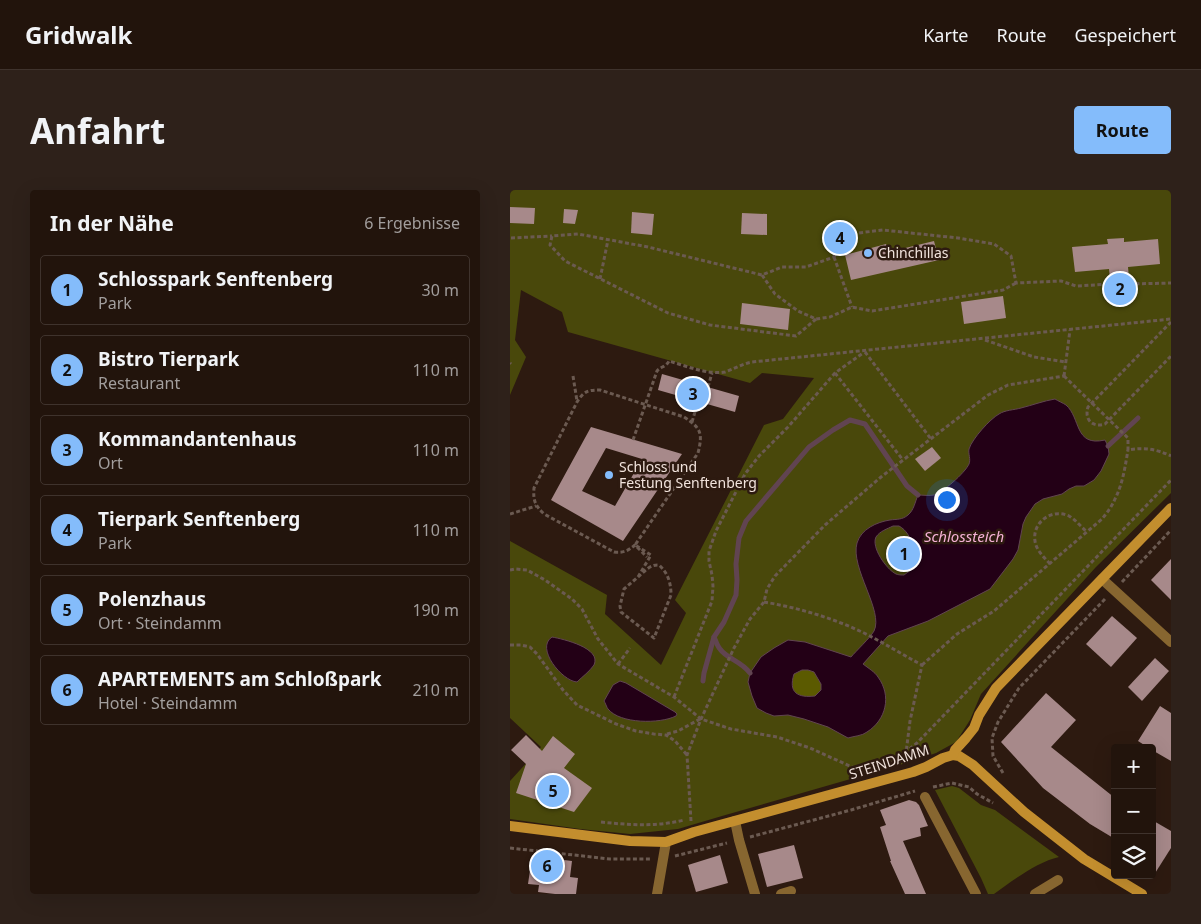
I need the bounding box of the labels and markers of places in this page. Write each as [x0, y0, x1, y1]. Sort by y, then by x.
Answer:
pin: 4 [824, 219, 856, 257]
place label: Chinchillas [878, 243, 949, 262]
marker: Chinchillas [862, 247, 874, 259]
pin: 2 [1104, 270, 1136, 308]
pin: 3 [677, 375, 709, 413]
place label: Schloss und Festung Senftenberg [619, 457, 757, 492]
marker: Schloss und Festung Senftenberg [603, 469, 615, 481]
pin: 1 [888, 535, 920, 573]
pin: 5 [537, 772, 569, 810]
pin: 6 [531, 847, 563, 885]

